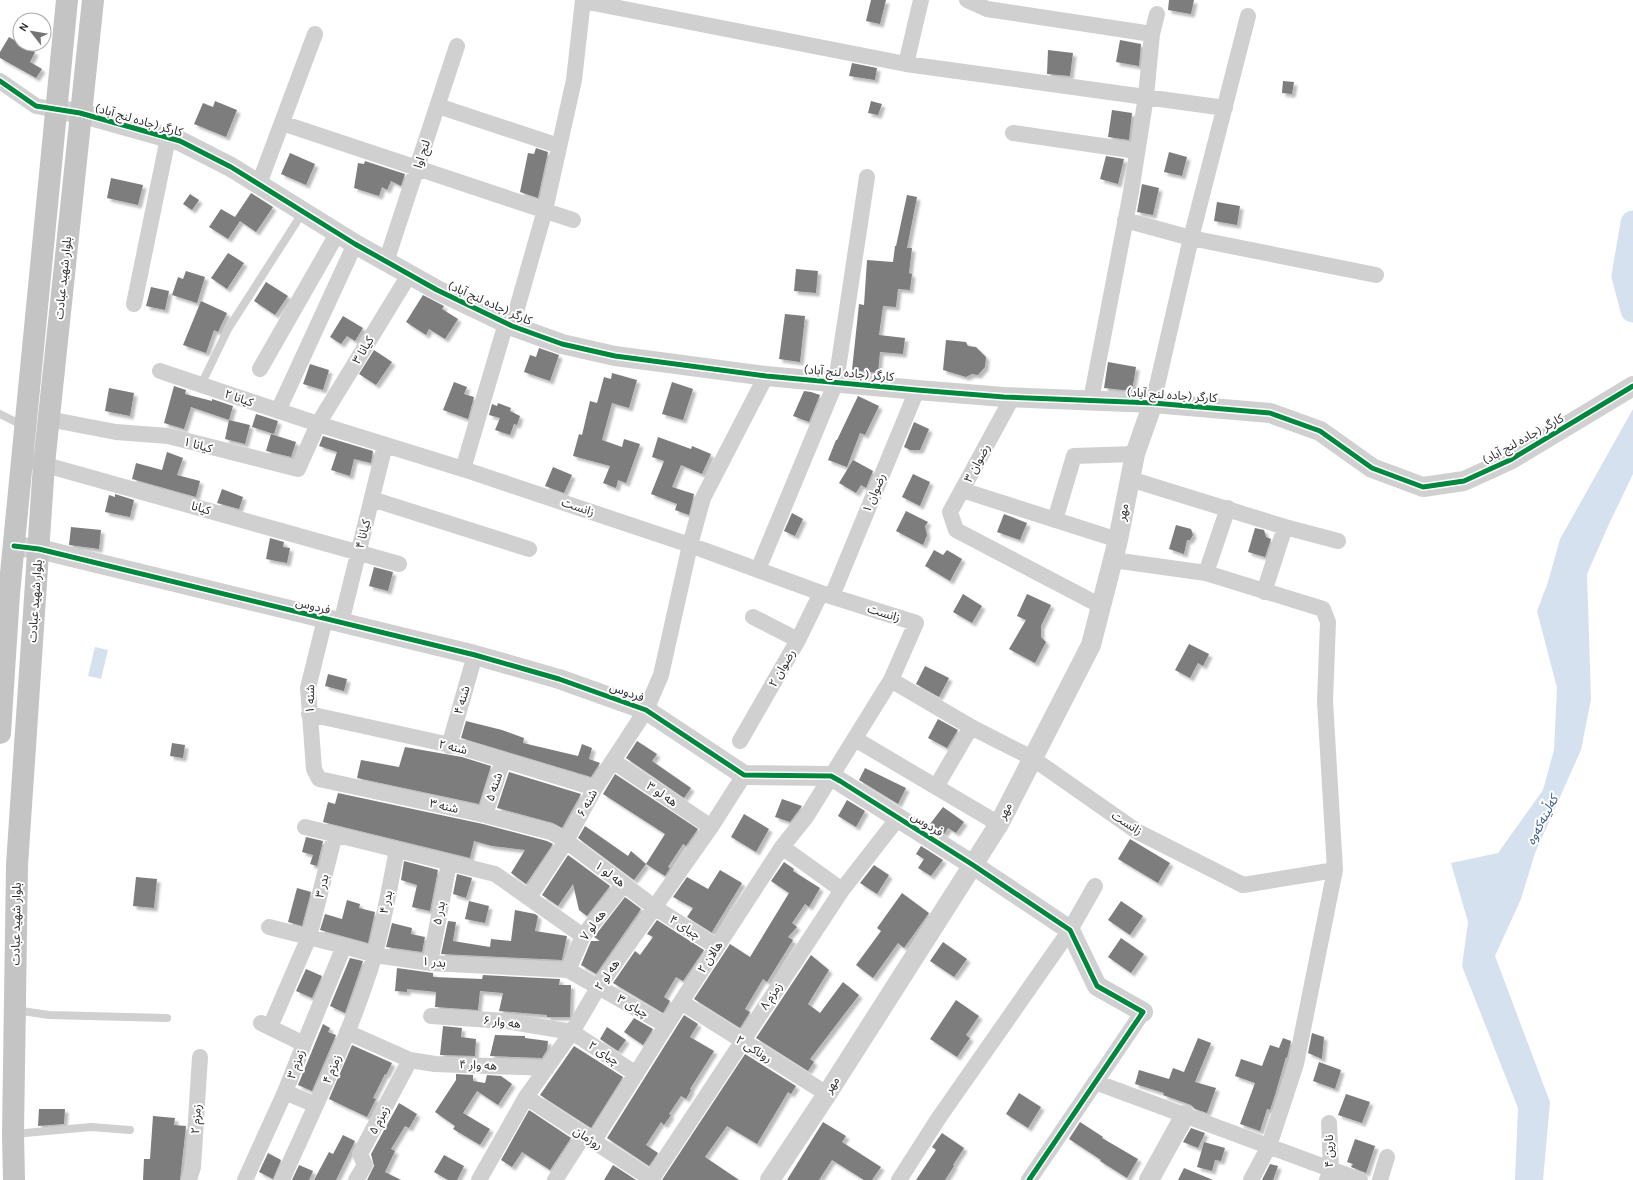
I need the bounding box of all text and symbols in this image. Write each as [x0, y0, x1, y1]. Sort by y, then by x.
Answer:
north arrow [12, 12, 52, 52]
text: N [16, 20, 31, 34]
street label: کارگر (جاده لنج آباد) [93, 101, 185, 141]
street label: لنج اوا [411, 138, 435, 171]
street label: بلوار شهید عبادت [52, 236, 74, 320]
street label: کارگر (جاده لنج آباد) [445, 278, 535, 330]
street label: کیانا ۳ [349, 333, 377, 366]
street label: کارگر (جاده لنج آباد) [803, 362, 896, 386]
street label: کارگر (جاده لنج آباد) [1126, 385, 1219, 407]
street label: کیانا ۲ [223, 387, 256, 410]
street label: کارگر (جاده لنج آباد) [1480, 410, 1568, 469]
street label: کیانا ۱ [182, 434, 215, 456]
street label: رضوان ۳ [961, 441, 993, 485]
street label: رضوان ۱ [859, 471, 889, 515]
street label: زانست [560, 495, 596, 519]
street label: کیانا [190, 499, 213, 518]
street label: مهر [1114, 502, 1132, 523]
street label: کیانا ۴ [353, 517, 374, 550]
street label: بلوار شهید عبادت [25, 559, 45, 643]
street label: فردوس [294, 595, 332, 617]
street label: زانست [866, 601, 902, 625]
street label: رضوان ۲ [766, 647, 798, 689]
street label: فردوس [608, 679, 646, 705]
street label: شنه ۱ [303, 684, 317, 714]
street label: شنه ۴ [451, 684, 473, 716]
street label: شنه ۲ [437, 737, 469, 757]
street label: شنه ۵ [483, 771, 505, 803]
street label: هه لو ۳ [644, 779, 680, 809]
street label: شنه ۶ [574, 787, 600, 819]
water label: کەڵینەکەوە [1521, 790, 1562, 847]
street label: شنه ۳ [428, 796, 460, 816]
street label: مهر [994, 800, 1015, 823]
street label: زانست [1109, 808, 1145, 838]
street label: فردوس [908, 809, 946, 839]
street label: هه لو ۱ [592, 858, 628, 890]
street label: بدر ۳ [312, 873, 332, 899]
street label: بلوار شهید عبادت [8, 882, 24, 966]
street label: بدر ۴ [377, 889, 395, 915]
street label: بدر ۵ [430, 900, 448, 926]
street label: هه لو ۷ [577, 907, 609, 943]
street label: چیای ۴ [666, 912, 703, 943]
street label: هالان ۲ [695, 938, 726, 976]
street label: بدر ۱ [422, 954, 446, 970]
street label: هه لو ۲ [592, 957, 622, 993]
street label: زمزم ۸ [757, 980, 787, 1013]
street label: چیای ۳ [614, 991, 651, 1021]
street label: هه وار ۶ [482, 1013, 522, 1031]
street label: روناکی ۲ [733, 1032, 775, 1066]
street label: چیای ۲ [585, 1038, 622, 1069]
street label: زمزم ۳ [284, 1047, 310, 1081]
street label: زمزم ۴ [320, 1052, 346, 1086]
street label: هه وار ۴ [459, 1057, 497, 1073]
street label: مهر [821, 1074, 843, 1097]
street label: زمزم ۵ [366, 1103, 394, 1137]
street label: زمزم ۲ [188, 1104, 206, 1135]
street label: روژمان [571, 1123, 605, 1153]
street label: نارین ۴ [1322, 1135, 1336, 1167]

